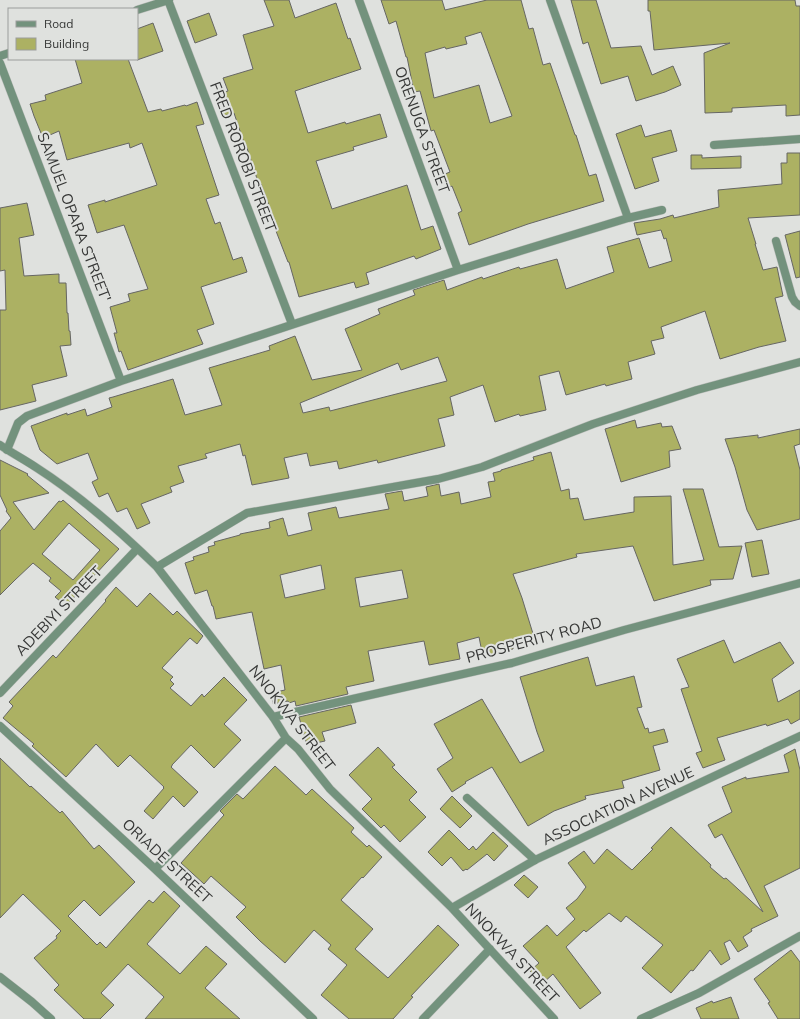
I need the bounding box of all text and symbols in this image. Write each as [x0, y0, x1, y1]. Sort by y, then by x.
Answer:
legend [8, 8, 138, 60]
text: Road [44, 16, 73, 31]
text: Building [44, 36, 89, 51]
street label: ORENUGA STREET [391, 64, 454, 196]
street label: FRED ROROBI STREET [206, 79, 281, 235]
street label: SAMUEL OPARA STREET' [33, 129, 116, 304]
street label: ADEBIYI STREET [11, 562, 106, 659]
street label: PROSPERITY ROAD [464, 612, 604, 667]
street label: NNOKWA STREET [245, 661, 340, 774]
street label: ASSOCIATION AVENUE [539, 762, 697, 849]
street label: ORIADE STREET [118, 814, 216, 907]
street label: NNOKWA STREET [461, 899, 563, 1006]

